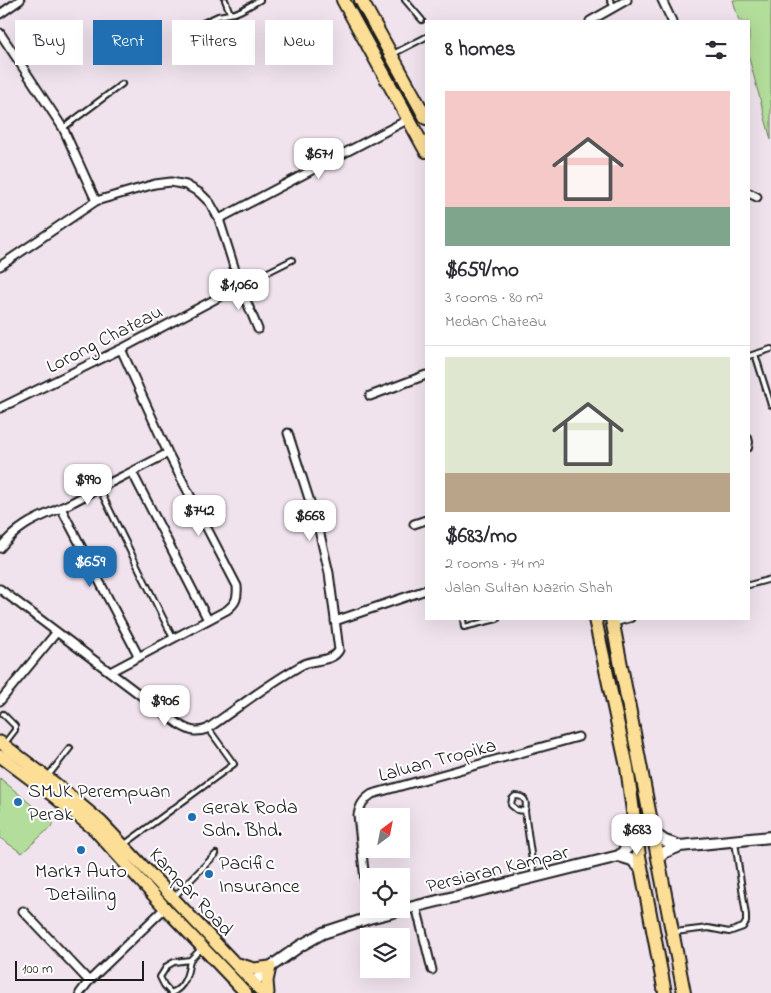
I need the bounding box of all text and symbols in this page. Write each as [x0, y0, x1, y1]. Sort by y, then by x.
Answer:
chip: Buy [15, 20, 83, 65]
chip: Rent [93, 20, 162, 65]
chip: Filters [172, 20, 255, 65]
chip: New [265, 20, 333, 65]
text: 8 homes [445, 35, 515, 65]
icon: filters [702, 36, 730, 64]
icon: home [543, 124, 633, 214]
pin: $671 [289, 138, 349, 180]
text: $671 [305, 142, 333, 166]
text: $659/mo [445, 256, 519, 286]
pin: $1,060 [198, 268, 280, 311]
text: $1,060 [220, 273, 258, 297]
text: 3 rooms · 80 m² [445, 286, 543, 310]
street label: Lorong Chateau [42, 298, 169, 383]
text: Medan Chateau [445, 310, 547, 334]
icon: home [543, 389, 633, 479]
pin: $990 [58, 464, 118, 506]
text: $990 [75, 468, 101, 492]
pin: $742 [169, 494, 229, 537]
text: $742 [184, 499, 214, 523]
pin: $668 [280, 500, 340, 542]
text: $668 [295, 504, 325, 528]
text: $683/mo [445, 522, 517, 552]
pin: $659 [60, 546, 120, 588]
text: $659 [75, 550, 105, 574]
text: 2 rooms · 74 m² [445, 552, 545, 576]
text: Jalan Sultan Nazrin Shah [445, 576, 613, 600]
pin: $906 [135, 684, 195, 727]
text: $906 [151, 689, 179, 713]
street label: Laluan Tropika [376, 732, 500, 791]
place label: SMJK Perempuan Perak [28, 778, 171, 830]
place label: Gerak Roda Sdn. Bhd. [202, 794, 298, 846]
marker: SMJK Perempuan Perak [12, 796, 24, 808]
north arrow [360, 808, 410, 858]
map controls [360, 808, 410, 978]
marker: Gerak Roda Sdn. Bhd. [186, 811, 198, 823]
pin: $683 [607, 814, 667, 856]
text: $683 [622, 818, 652, 842]
street label: Persiaran Kampar [423, 839, 573, 902]
street label: Kampar Road [141, 842, 239, 944]
marker: Mark7 Auto Detailing [75, 844, 87, 856]
place label: Pacific Insurance [219, 850, 300, 902]
place label: Mark7 Auto Detailing [35, 858, 127, 911]
marker: Pacific Insurance [203, 868, 215, 880]
button: locate [360, 868, 410, 918]
button: layers [360, 928, 410, 978]
scale bar [15, 958, 144, 981]
text: 100 m [22, 959, 53, 980]

